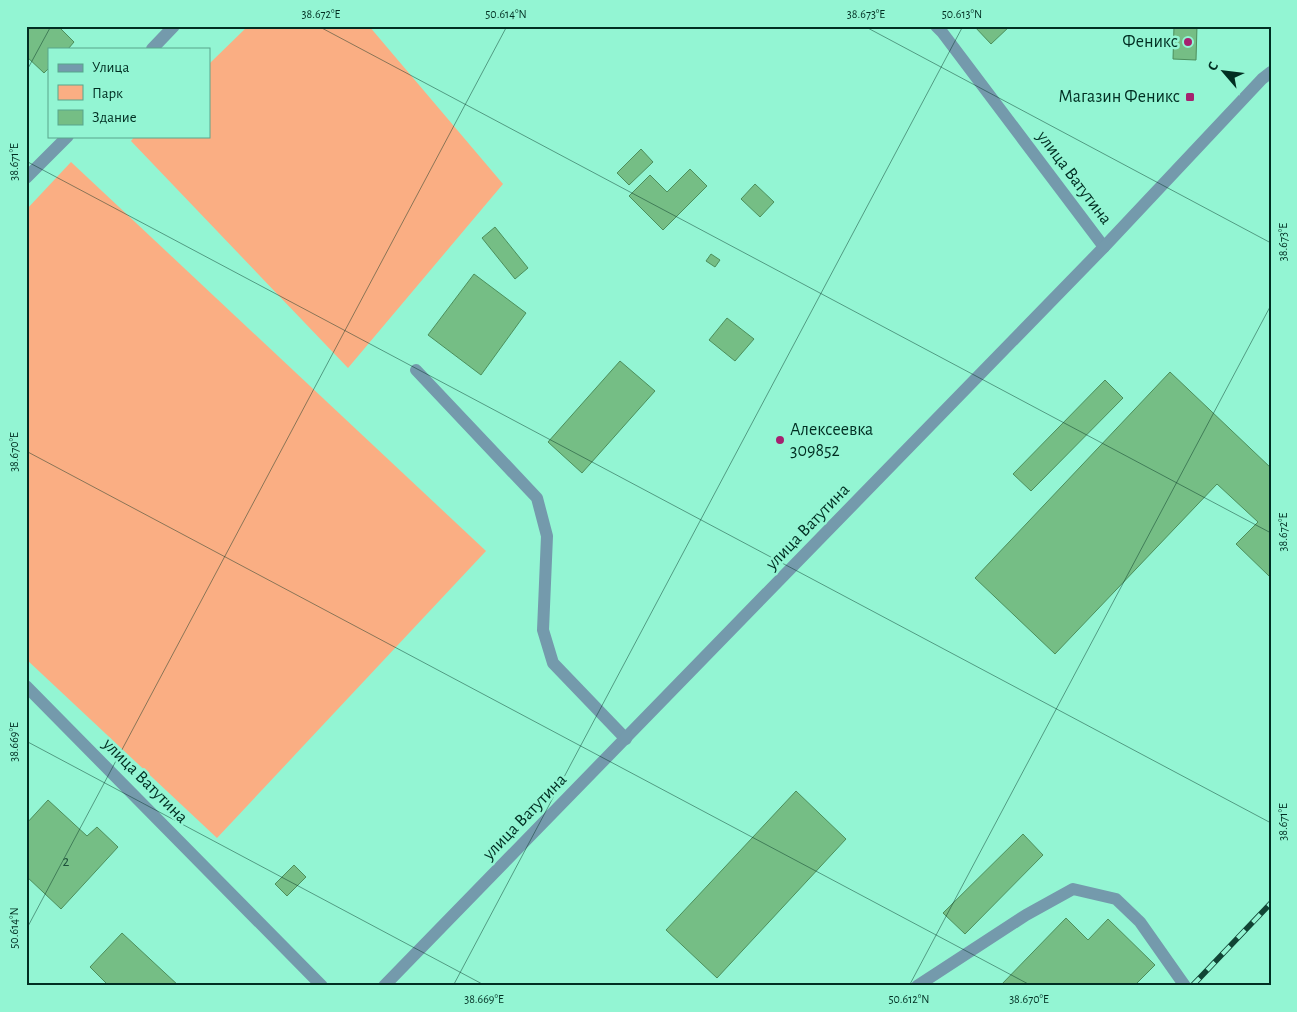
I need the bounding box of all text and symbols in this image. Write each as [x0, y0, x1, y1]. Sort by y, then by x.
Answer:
text: 38.672°E [302, 8, 341, 20]
text: 50.614°N [485, 8, 527, 20]
text: 38.673°E [847, 8, 885, 20]
text: 50.613°N [942, 8, 982, 20]
place label: Феникс [1122, 33, 1178, 51]
marker: Феникс [1182, 36, 1194, 48]
legend [48, 48, 210, 138]
north arrow [1200, 48, 1250, 98]
text: С [1205, 59, 1222, 73]
text: Улица [92, 60, 129, 75]
text: Парк [92, 86, 123, 101]
place label: Магазин Феникс [1058, 88, 1180, 106]
marker: Магазин Феникс [1184, 91, 1196, 103]
text: Здание [92, 110, 137, 125]
street label: улица Ватутина [1033, 127, 1115, 228]
text: 38.671°E [8, 143, 20, 181]
text: 38.673°E [1277, 223, 1289, 261]
place label: Алексеевка 309852 [790, 421, 873, 460]
text: 38.670°E [8, 432, 20, 472]
marker: Алексеевка 309852 [774, 434, 786, 446]
street label: улица Ватутина [762, 481, 853, 574]
text: 38.672°E [1277, 512, 1289, 551]
text: 38.669°E [8, 722, 20, 762]
street label: улица Ватутина [98, 734, 191, 827]
street label: улица Ватутина [479, 771, 570, 864]
text: 38.671°E [1277, 803, 1289, 841]
house number: 2 [63, 854, 70, 869]
text: 50.614°N [8, 907, 20, 949]
text: 38.669°E [464, 993, 504, 1005]
text: 50.612°N [888, 993, 930, 1005]
text: 38.670°E [1009, 993, 1049, 1005]

